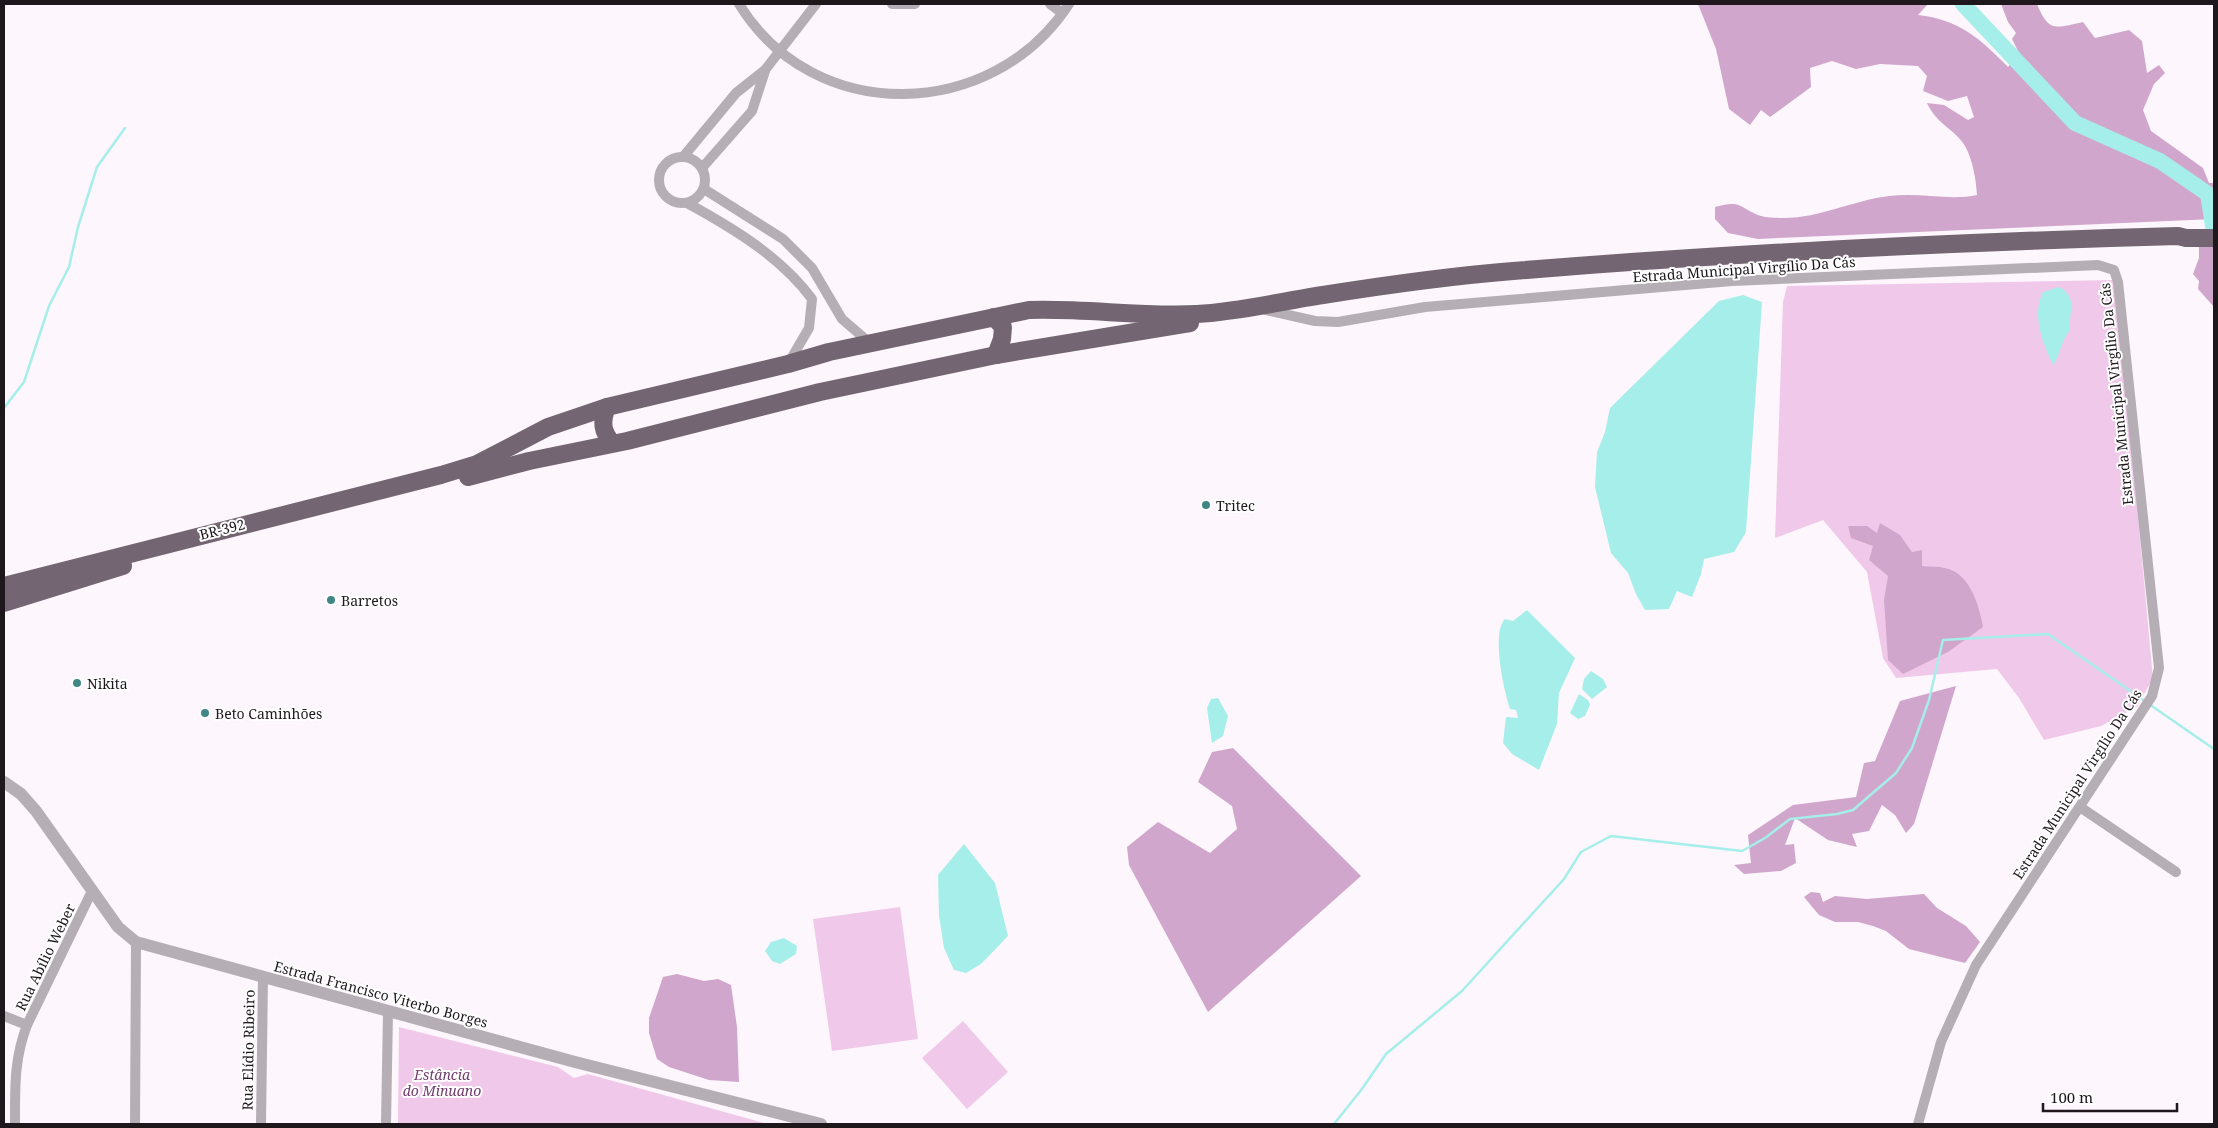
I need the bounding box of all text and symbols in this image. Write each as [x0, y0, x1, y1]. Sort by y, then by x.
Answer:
street label: Estrada Municipal Virgílio Da Cás [1632, 252, 1856, 286]
street label: Estrada Municipal Virgílio Da Cás [2095, 282, 2137, 506]
place label: Tritec [1216, 496, 1255, 515]
marker: Tritec [1200, 499, 1212, 511]
street label: BR-392 [197, 514, 247, 544]
place label: Barretos [341, 591, 398, 610]
marker: Barretos [325, 594, 337, 606]
place label: Nikita [87, 674, 128, 693]
marker: Nikita [71, 677, 83, 689]
street label: Estrada Municipal Virgílio Da Cás [2008, 685, 2146, 883]
place label: Beto Caminhões [215, 704, 322, 723]
marker: Beto Caminhões [199, 707, 211, 719]
street label: Rua Abílio Weber [11, 900, 79, 1014]
street label: Estrada Francisco Viterbo Borges [272, 956, 490, 1032]
street label: Rua Elídio Ribeiro [237, 989, 259, 1111]
park label: Estância do Minuano [403, 1065, 481, 1100]
scale bar [2043, 1080, 2177, 1112]
text: 100 m [2050, 1087, 2093, 1107]

